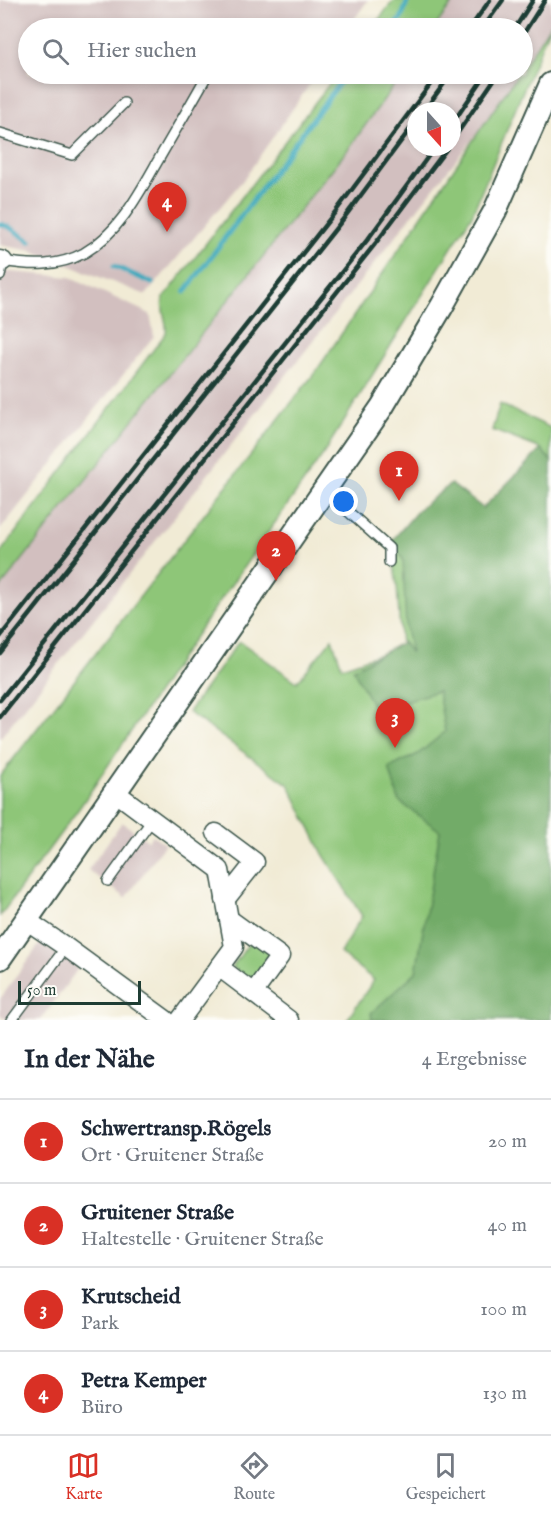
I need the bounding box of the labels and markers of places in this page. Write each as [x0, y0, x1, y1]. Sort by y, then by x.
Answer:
pin: 4 [148, 182, 186, 232]
pin: 1 [380, 452, 418, 501]
pin: 2 [256, 532, 296, 581]
pin: 3 [376, 698, 414, 748]

